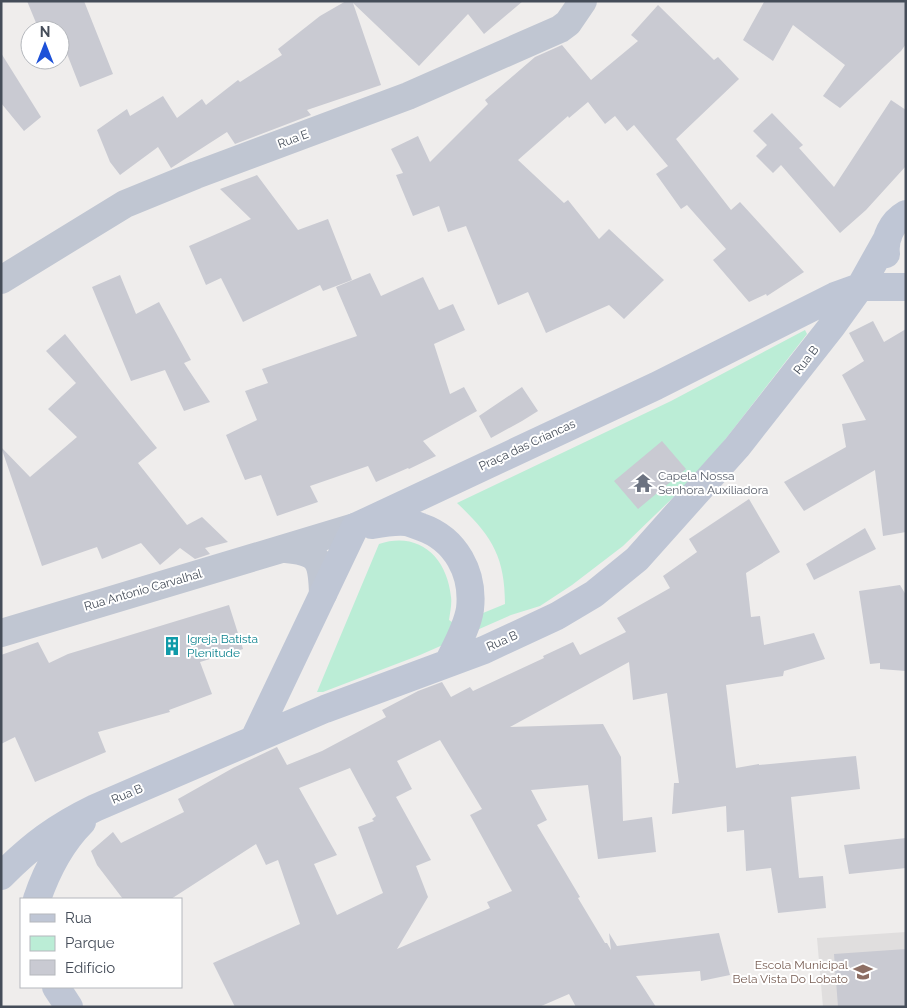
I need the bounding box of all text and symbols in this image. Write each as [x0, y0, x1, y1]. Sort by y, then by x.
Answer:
north arrow [20, 20, 70, 70]
text: N [40, 24, 50, 40]
street label: Rua E [276, 127, 310, 151]
street label: Rua B [790, 343, 822, 377]
street label: Praça das Criancas [477, 416, 578, 473]
place label: Capela Nossa Senhora Auxiliadora [658, 469, 768, 497]
temple icon: Capela Nossa Senhora Auxiliadora [632, 472, 654, 494]
street label: Rua Antonio Carvalhal [83, 566, 204, 614]
street label: Rua B [484, 628, 520, 654]
place label: Igreja Batista Plenitude [187, 632, 258, 660]
building icon: Igreja Batista Plenitude [161, 635, 183, 657]
street label: Rua B [109, 781, 145, 807]
legend [20, 898, 182, 988]
text: Rua [65, 909, 92, 927]
text: Parque [65, 934, 115, 952]
place label: Escola Municipal Bela Vista Do Lobato [733, 958, 849, 986]
text: Edifício [65, 959, 115, 977]
school or university icon: Escola Municipal Bela Vista Do Lobato [852, 961, 874, 983]

